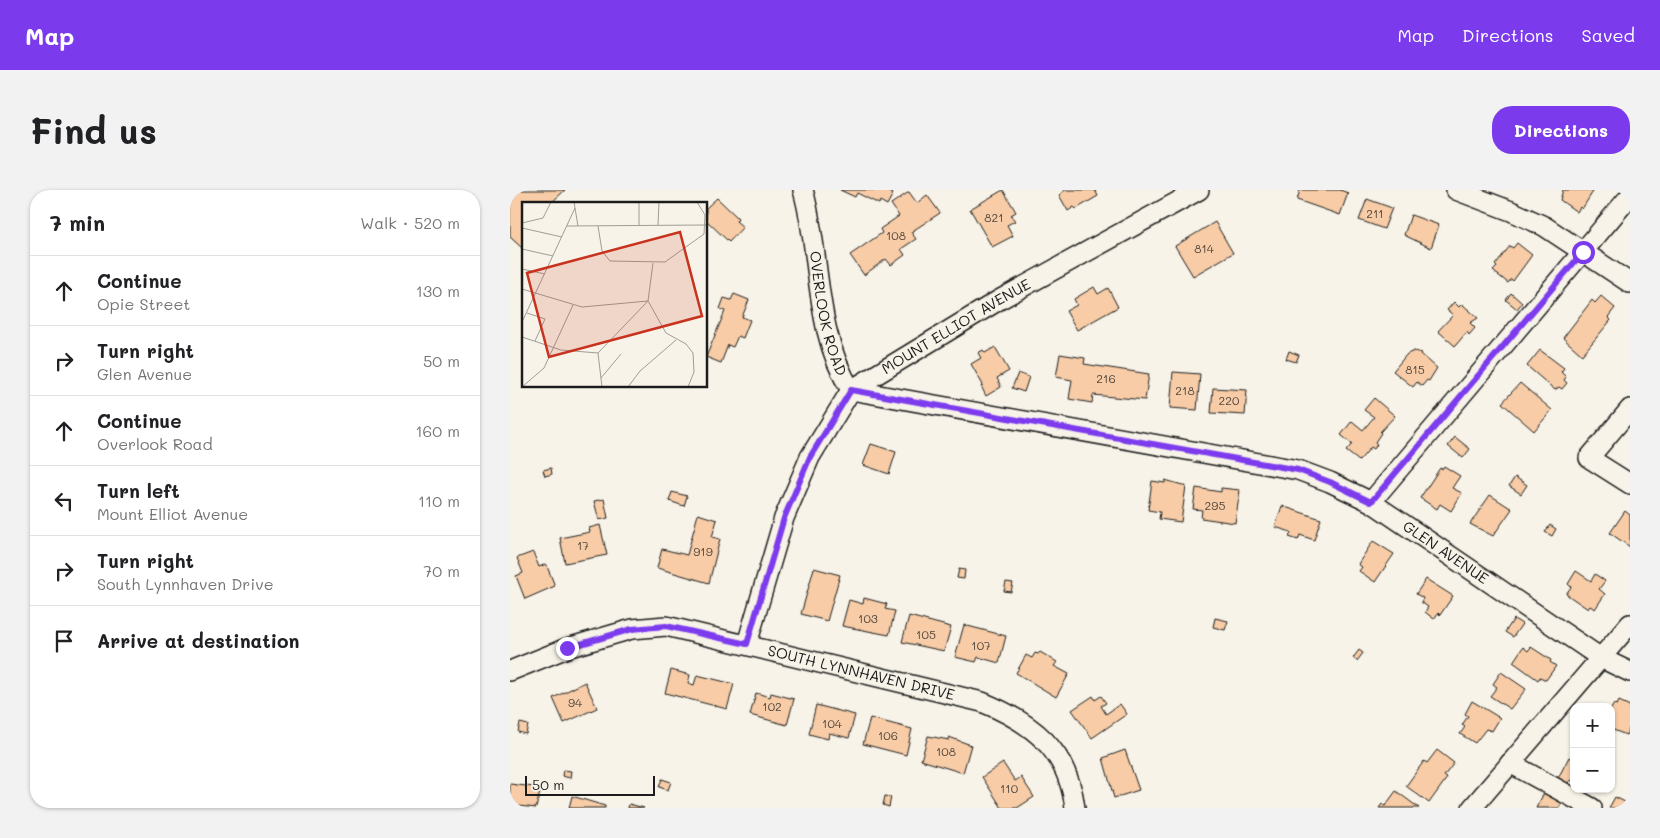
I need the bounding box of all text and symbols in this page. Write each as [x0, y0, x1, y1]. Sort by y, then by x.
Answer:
text: Map [25, 20, 74, 51]
text: Map [1397, 23, 1434, 47]
text: Directions [1462, 23, 1554, 47]
text: Saved [1582, 23, 1635, 47]
button: Directions [1492, 106, 1630, 154]
text: Find us [30, 107, 157, 153]
inset map [522, 202, 708, 388]
house number: 211 [1366, 205, 1384, 221]
text: 7 min [50, 209, 105, 236]
house number: 821 [984, 209, 1004, 225]
text: Walk · 520 m [360, 212, 460, 233]
house number: 108 [886, 227, 906, 243]
house number: 814 [1194, 240, 1214, 256]
route start [1572, 241, 1595, 264]
street label: OVERLOOK ROAD [806, 250, 852, 379]
text: Continue [97, 268, 182, 293]
street label: MOUNT ELLIOT AVENUE [877, 273, 1034, 378]
icon: ahead [50, 277, 78, 305]
text: 130 m [416, 280, 460, 301]
text: Opie Street [97, 293, 190, 314]
text: Turn right [97, 338, 194, 363]
icon: right [50, 347, 78, 375]
text: 50 m [423, 350, 460, 371]
house number: 815 [1405, 361, 1425, 377]
text: Glen Avenue [97, 363, 192, 384]
house number: 216 [1096, 370, 1116, 386]
house number: 218 [1175, 382, 1195, 398]
house number: 220 [1219, 392, 1240, 408]
text: Continue [97, 408, 182, 433]
icon: ahead [50, 417, 78, 445]
text: 160 m [415, 420, 460, 441]
text: Overlook Road [97, 433, 213, 454]
text: Turn left [97, 478, 180, 503]
icon: left [50, 487, 78, 515]
text: 110 m [418, 490, 460, 511]
house number: 295 [1205, 497, 1225, 513]
text: Mount Elliot Avenue [97, 503, 248, 524]
street label: GLEN AVENUE [1399, 515, 1493, 588]
house number: 17 [577, 537, 589, 553]
house number: 919 [693, 543, 713, 559]
text: Turn right [97, 548, 194, 573]
icon: right [50, 557, 78, 585]
text: 70 m [423, 560, 460, 581]
text: South Lynnhaven Drive [97, 573, 274, 594]
house number: 103 [858, 610, 878, 626]
house number: 105 [916, 626, 936, 642]
icon: arrive [50, 627, 78, 655]
text: Arrive at destination [97, 628, 300, 653]
route end [556, 637, 579, 660]
house number: 107 [971, 637, 991, 653]
street label: SOUTH LYNNHAVEN DRIVE [766, 640, 957, 704]
house number: 94 [568, 694, 582, 710]
house number: 102 [762, 698, 782, 714]
map controls [1570, 703, 1615, 793]
button: + [1570, 703, 1615, 748]
house number: 104 [822, 715, 842, 731]
house number: 106 [878, 727, 898, 743]
house number: 108 [936, 743, 956, 759]
button: − [1570, 748, 1615, 793]
scale bar [525, 773, 655, 796]
text: 50 m [532, 775, 564, 794]
house number: 110 [1000, 780, 1019, 796]

